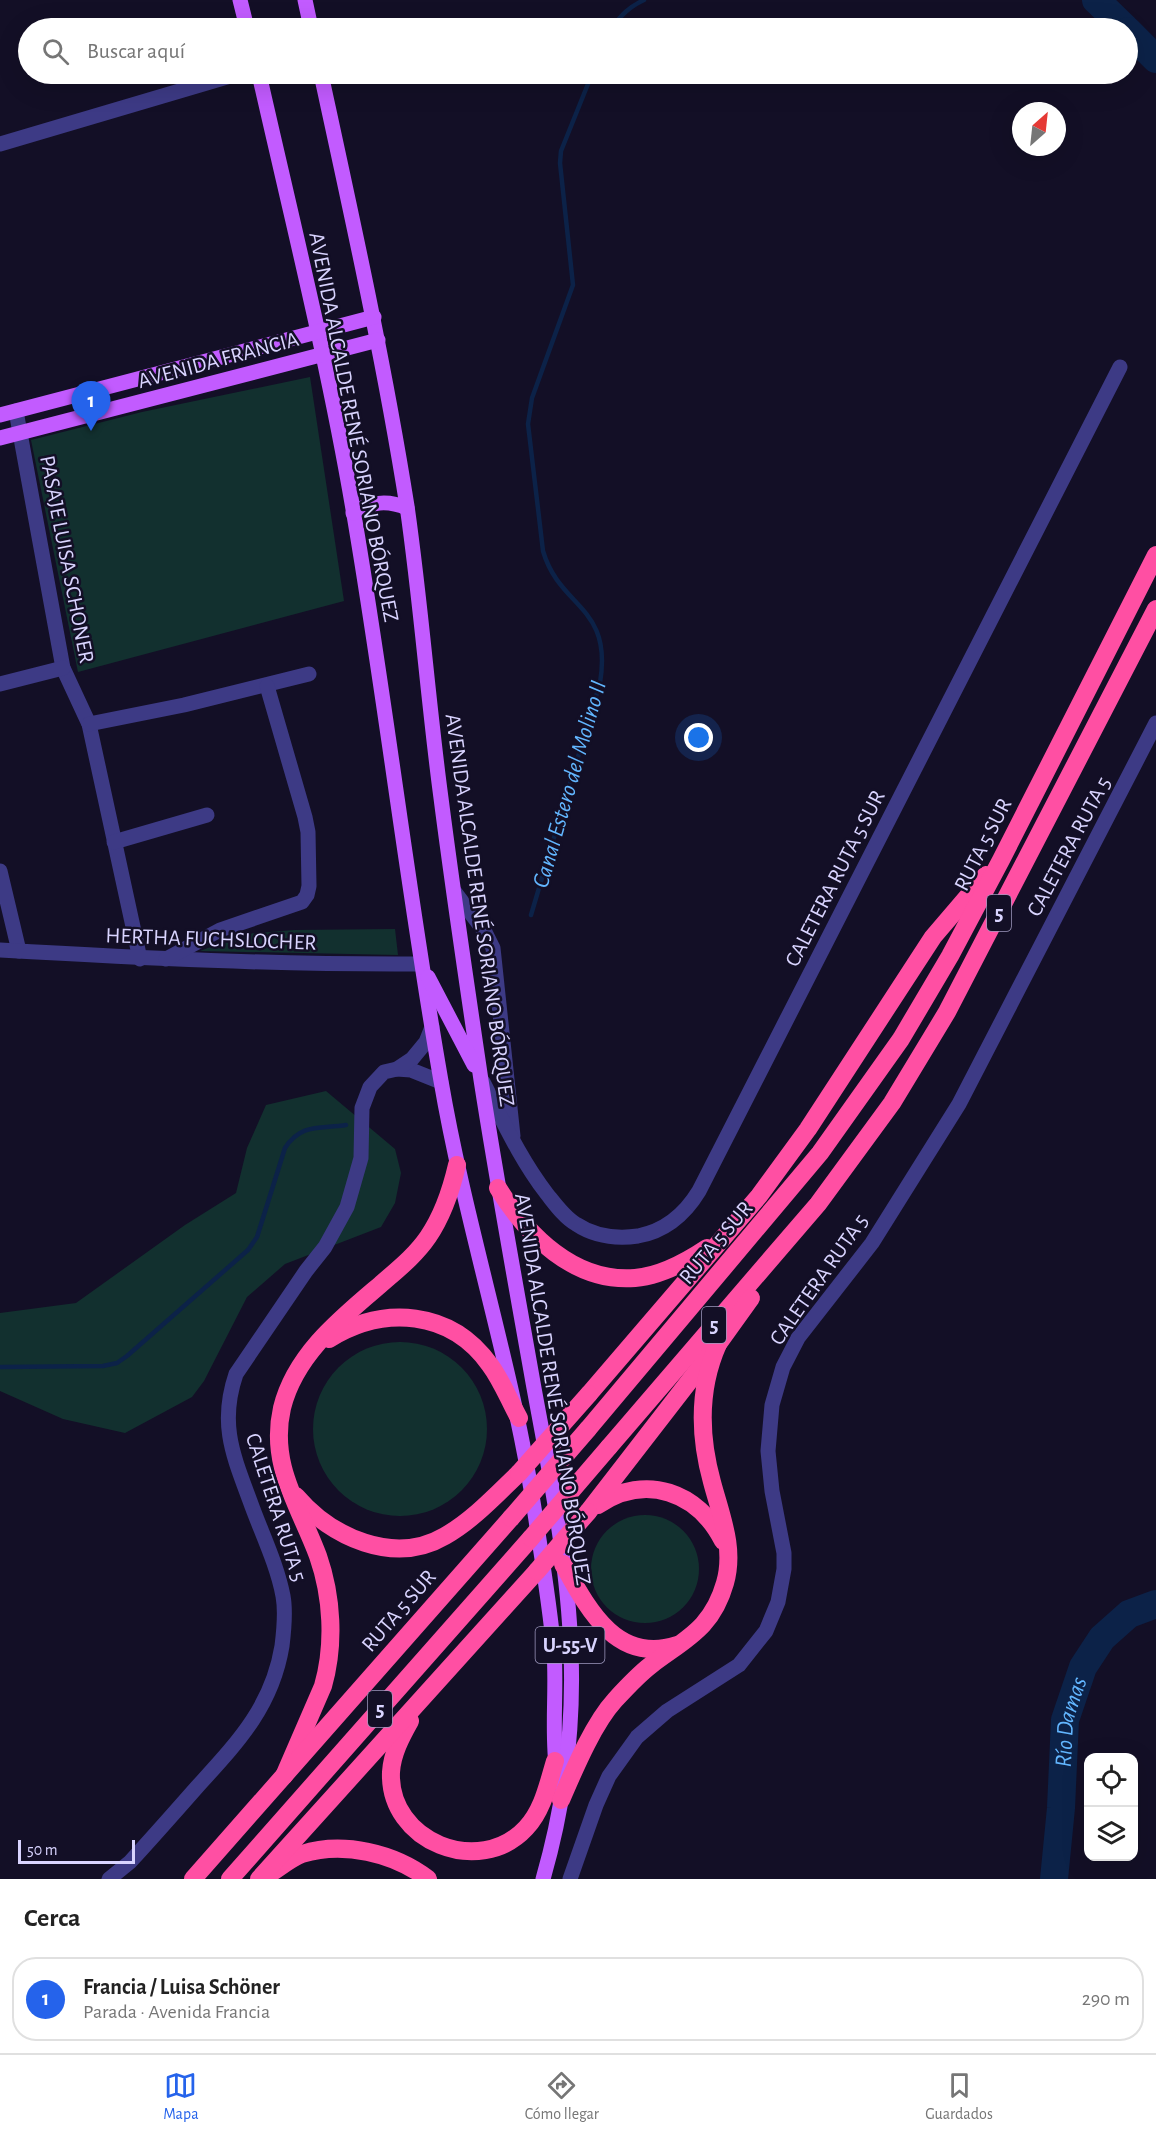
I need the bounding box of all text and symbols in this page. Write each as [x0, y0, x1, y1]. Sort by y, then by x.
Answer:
search box [18, 18, 1138, 84]
icon: search [39, 35, 72, 68]
text: Buscar aquí [87, 40, 185, 62]
north arrow [1012, 102, 1066, 156]
street label: AVENIDA ALCALDE RENÉ SORIANO BÓRQUEZ [305, 230, 404, 624]
street label: AVENIDA FRANCIA [135, 328, 301, 392]
pin: 1 [72, 382, 110, 431]
street label: PASAJE LUISA SCHONER [36, 453, 98, 665]
water label: Canal Estero del Molino II [529, 678, 611, 891]
street label: AVENIDA ALCALDE RENÉ SORIANO BÓRQUEZ [442, 712, 519, 1108]
your location [684, 723, 713, 752]
street label: CALETERA RUTA 5 [1023, 773, 1115, 920]
street label: CALETERA RUTA 5 SUR [781, 787, 889, 970]
street label: RUTA 5 SUR [950, 795, 1016, 894]
road number: 5 [987, 895, 1011, 931]
street label: HERTHA FUCHSLOCHER [105, 924, 317, 954]
street label: AVENIDA ALCALDE RENÉ SORIANO BÓRQUEZ [511, 1191, 596, 1587]
street label: RUTA 5 SUR [675, 1197, 757, 1288]
street label: CALETERA RUTA 5 [765, 1210, 872, 1349]
road number: 5 [702, 1307, 726, 1343]
street label: CALETERA RUTA 5 [242, 1430, 310, 1584]
street label: RUTA 5 SUR [357, 1565, 440, 1656]
road number: U-55-V [536, 1627, 604, 1663]
water label: Río Damas [1052, 1674, 1092, 1768]
road number: 5 [368, 1691, 392, 1727]
map controls [1084, 1753, 1138, 1861]
button: locate [1084, 1753, 1138, 1807]
button: layers [1084, 1807, 1138, 1861]
scale bar [18, 1837, 135, 1864]
text: 50 m [27, 1842, 58, 1858]
text: Cerca [24, 1905, 81, 1931]
text: Francia / Luisa Schöner [83, 1976, 280, 1998]
text: 1 [42, 1989, 49, 2009]
text: 290 m [1082, 1989, 1130, 2009]
text: Parada · Avenida Francia [83, 2002, 270, 2022]
tab: Mapa [163, 2069, 199, 2124]
tab: Cómo llegar [525, 2069, 599, 2124]
tab: Guardados [925, 2069, 993, 2124]

